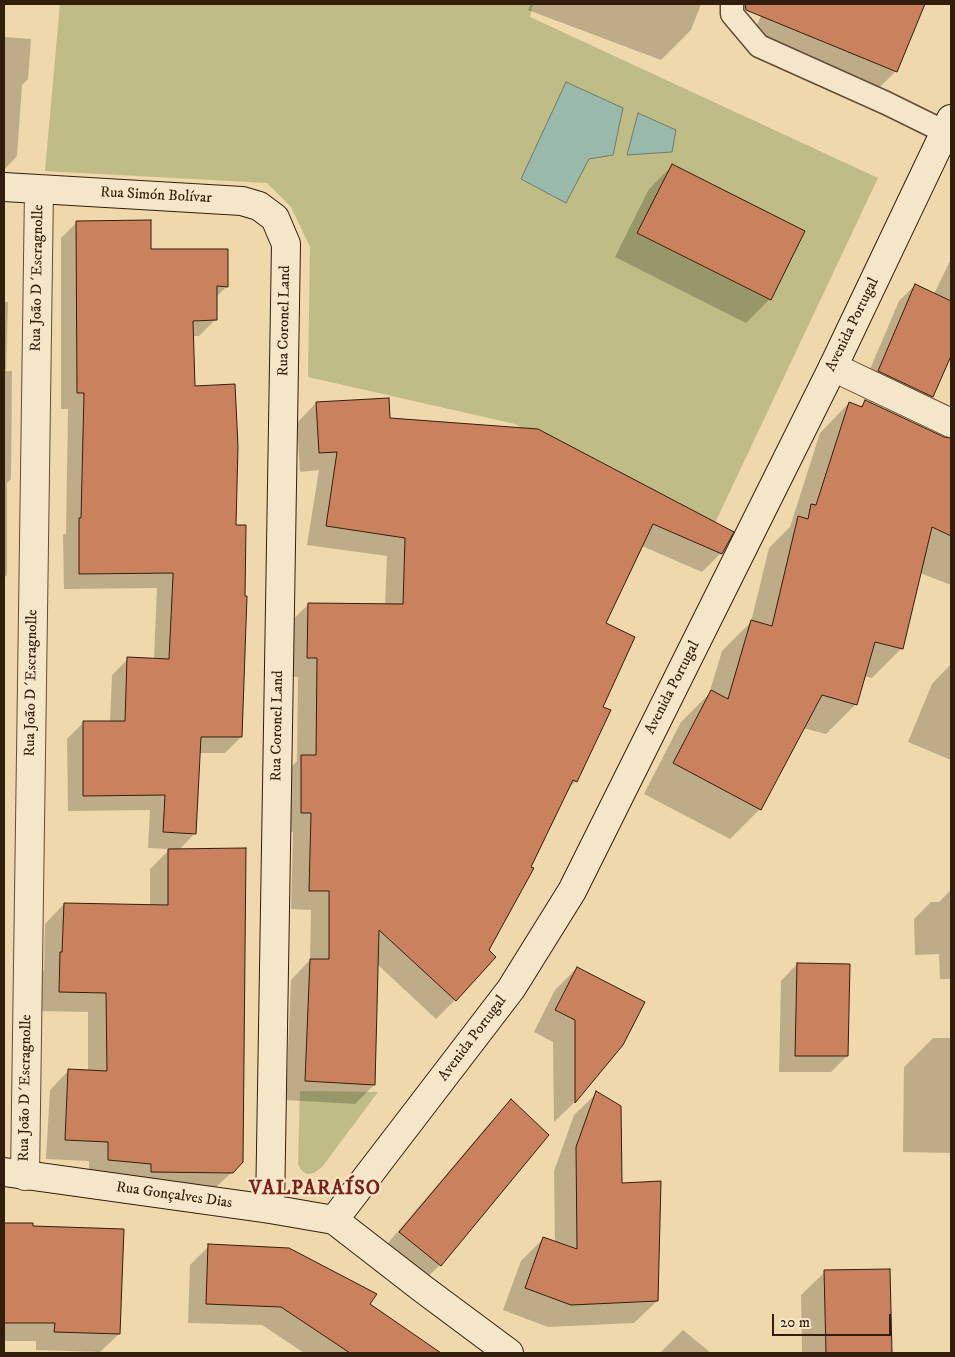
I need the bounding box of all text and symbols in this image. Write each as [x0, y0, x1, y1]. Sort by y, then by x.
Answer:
street label: Rua Simón Bolívar [100, 184, 212, 208]
street label: Rua João D´Escragnolle [28, 204, 48, 352]
street label: Rua Coronel Land [275, 265, 295, 377]
street label: Avenida Portugal [822, 275, 884, 375]
street label: Rua João D´Escragnolle [22, 609, 42, 757]
street label: Avenida Portugal [642, 638, 704, 738]
street label: Rua Coronel Land [268, 670, 288, 782]
street label: Avenida Portugal [435, 993, 511, 1085]
street label: Rua João D´Escragnolle [16, 1014, 36, 1162]
district label: VALPARAÍSO [248, 1178, 382, 1202]
street label: Rua Gonçalves Dias [115, 1179, 233, 1213]
scale bar [775, 1304, 894, 1336]
text: 20 m [780, 1313, 810, 1332]

